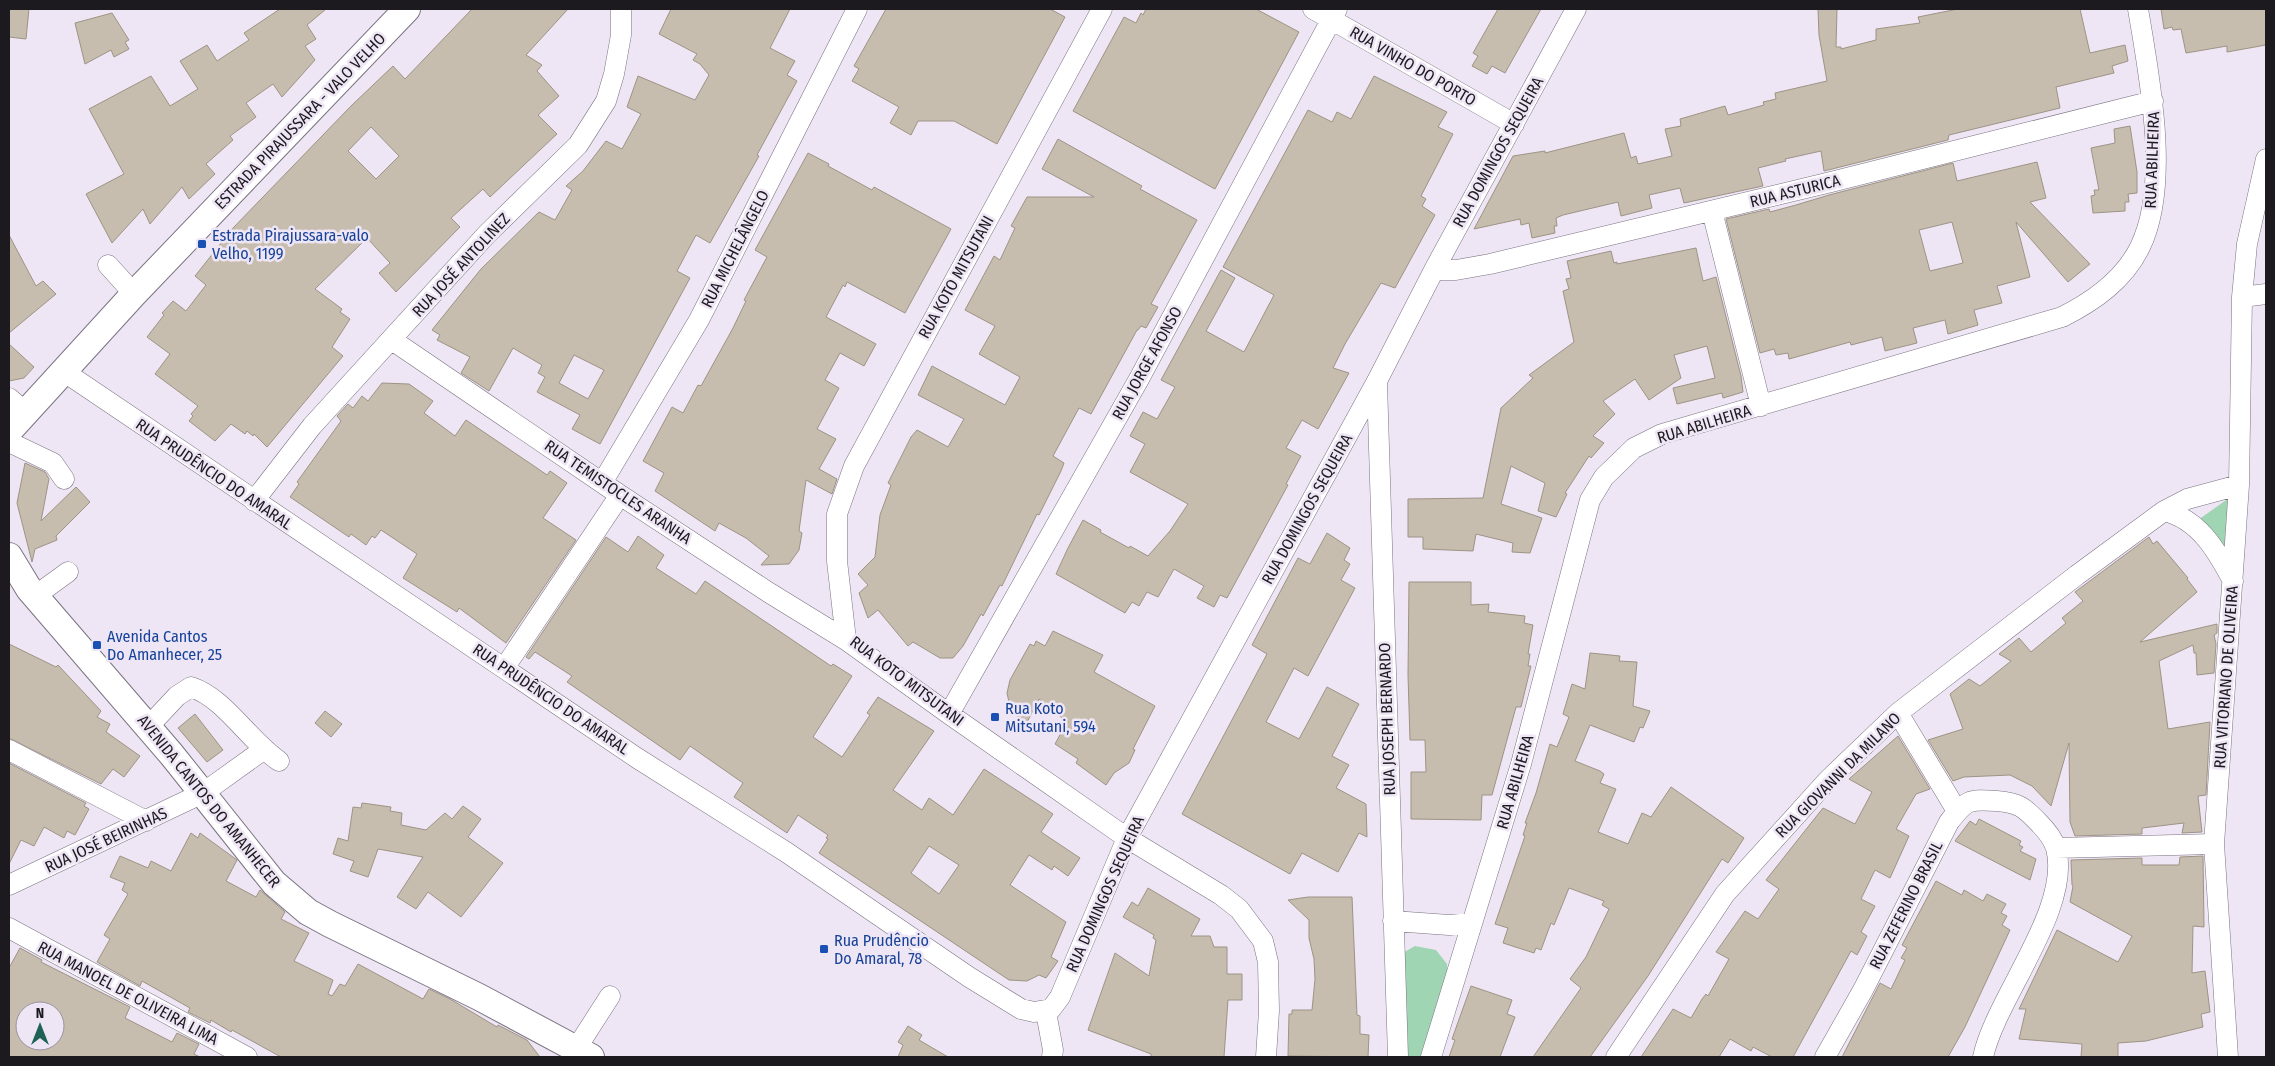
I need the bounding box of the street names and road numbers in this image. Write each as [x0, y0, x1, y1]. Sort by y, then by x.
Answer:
street label: RUA VINHO DO PORTO [1347, 22, 1479, 110]
street label: ESTRADA PIRAJUSSARA - VALO VELHO [211, 29, 389, 213]
street label: RUA DOMINGOS SEQUEIRA [1449, 73, 1548, 231]
street label: RUA ABILHEIRA [2141, 111, 2163, 209]
street label: RUA ASTURICA [1748, 170, 1843, 211]
street label: RUA MICHELÂNGELO [697, 187, 773, 311]
street label: RUA JOSÉ ANTOLINEZ [408, 209, 514, 321]
street label: RUA KOTO MITSUTANI [914, 212, 998, 342]
street label: RUA JORGE AFONSO [1108, 303, 1186, 423]
street label: RUA ABILHEIRA [1655, 401, 1754, 447]
street label: RUA PRUDÊNCIO DO AMARAL [132, 415, 296, 533]
street label: RUA DOMINGOS SEQUEIRA [1258, 430, 1357, 588]
street label: RUA TEMISTOCLES ARANHA [541, 436, 695, 548]
street label: RUA VITORIANO DE OLIVEIRA [2210, 584, 2242, 769]
street label: RUA KOTO MITSUTANI [846, 632, 968, 730]
street label: RUA PRUDÊNCIO DO AMARAL [469, 640, 633, 758]
street label: RUA JOSEPH BERNARDO [1375, 642, 1399, 796]
street label: RUA GIOVANNI DA MILANO [1771, 708, 1905, 842]
street label: AVENIDA CANTOS DO AMANHECER [134, 711, 285, 891]
street label: RUA ABILHEIRA [1492, 732, 1538, 831]
street label: RUA JOSÉ BEIRINHAS [42, 803, 170, 877]
street label: RUA DOMINGOS SEQUEIRA [1062, 812, 1148, 975]
street label: RUA ZEFERINO BRASIL [1865, 838, 1947, 972]
street label: RUA MANOEL DE OLIVEIRA LIMA [34, 937, 222, 1049]

